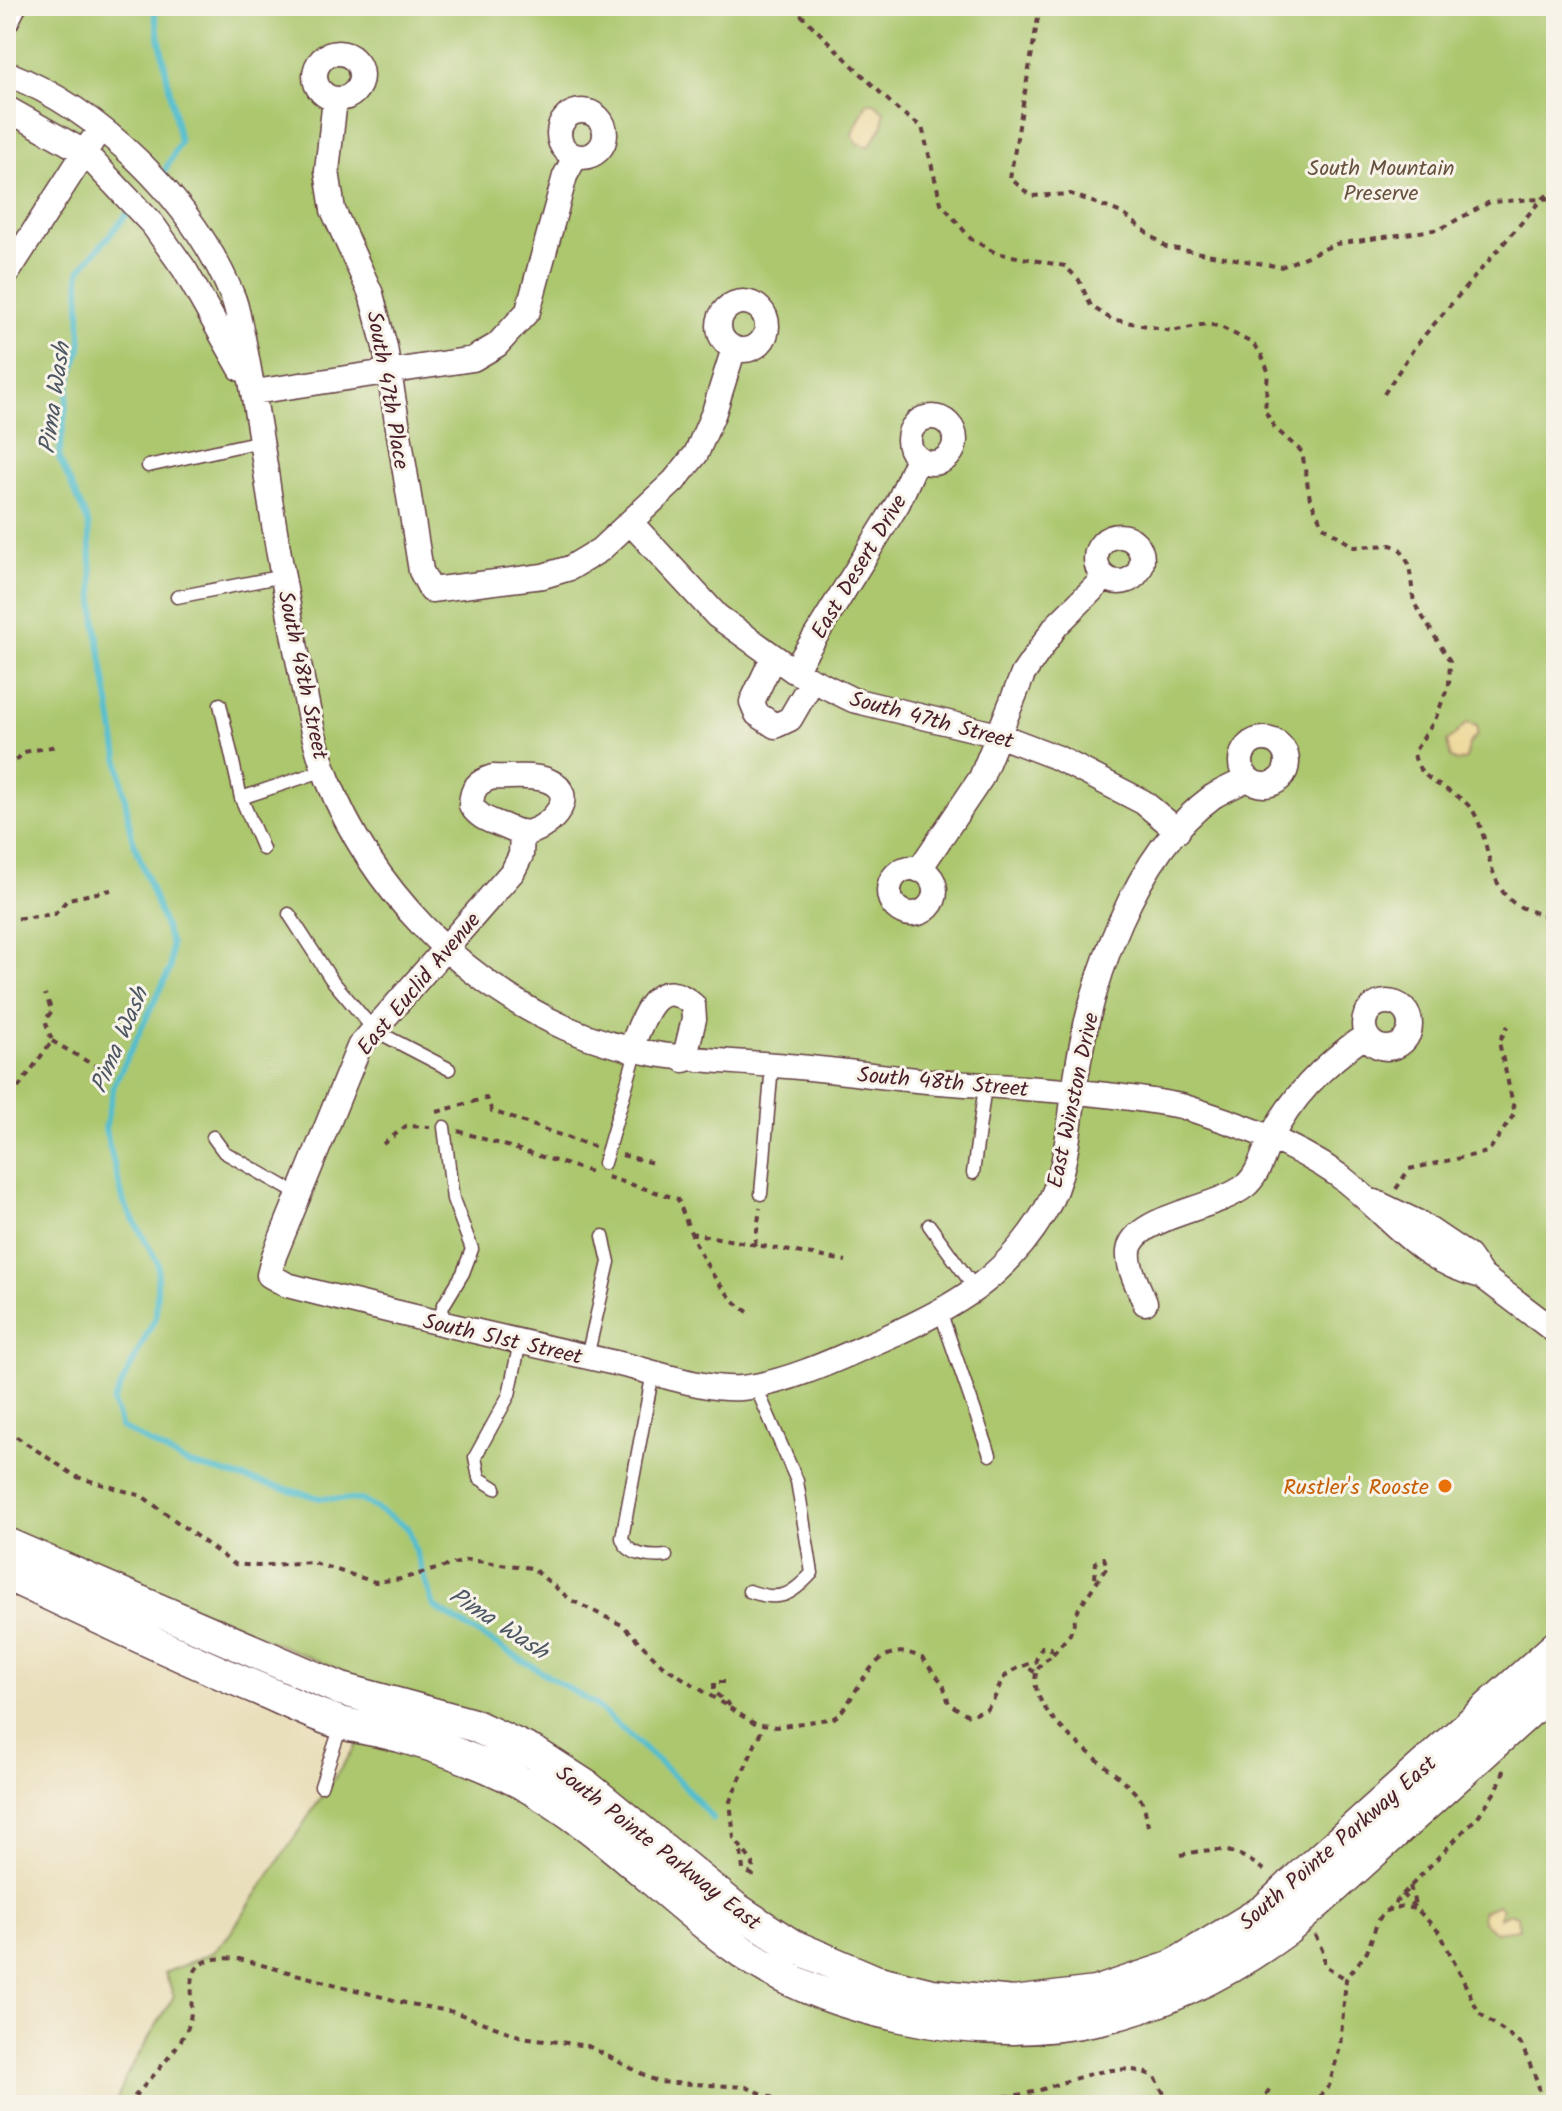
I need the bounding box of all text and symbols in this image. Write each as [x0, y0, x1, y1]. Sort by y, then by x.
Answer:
park label: South Mountain Preserve [1308, 152, 1454, 212]
street label: South 47th Place [355, 309, 418, 472]
water label: Pima Wash [28, 338, 83, 456]
street label: East Desert Drive [803, 488, 917, 646]
street label: South 48th Street [267, 588, 337, 764]
street label: South 47th Street [845, 683, 1018, 760]
street label: East Euclid Avenue [349, 905, 491, 1064]
water label: Pima Wash [81, 980, 161, 1100]
street label: East Winston Drive [1039, 1010, 1110, 1191]
street label: South 48th Street [856, 1059, 1030, 1108]
street label: South 51st Street [419, 1305, 586, 1376]
place label: Rustler's Rooste [1283, 1471, 1429, 1506]
marker: Rustler's Rooste [1436, 1477, 1454, 1495]
water label: Pima Wash [441, 1577, 557, 1672]
street label: South Pointe Parkway East [1232, 1747, 1446, 1940]
street label: South Pointe Parkway East [547, 1757, 768, 1941]

